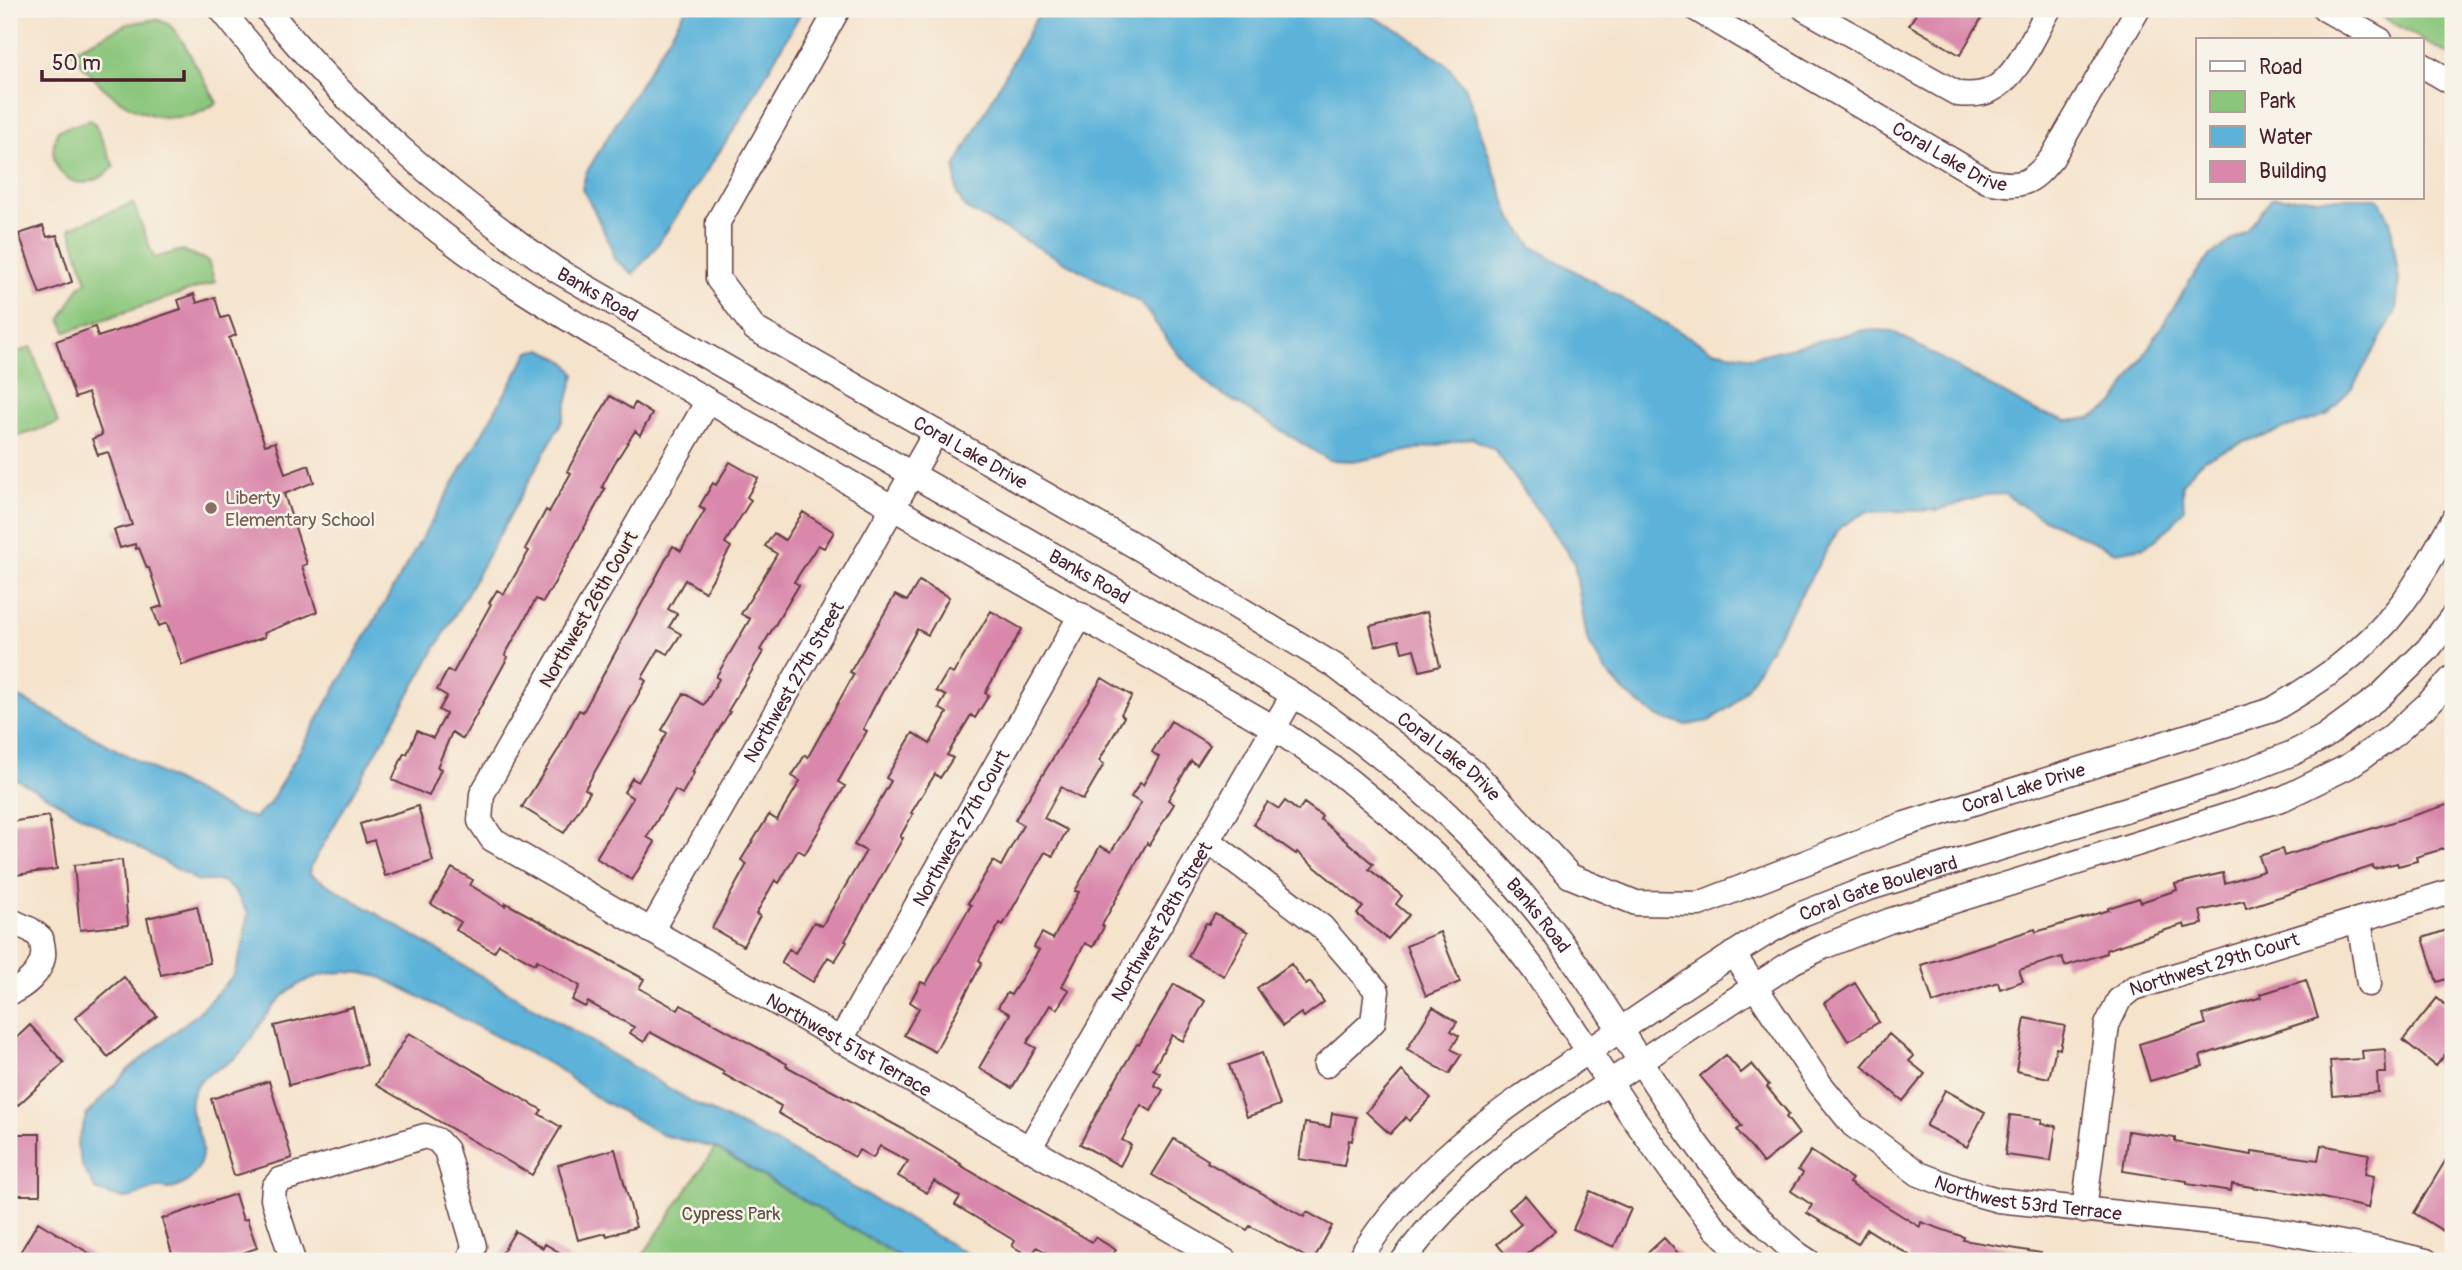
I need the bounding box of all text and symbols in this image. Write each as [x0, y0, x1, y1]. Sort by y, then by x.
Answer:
scale bar [42, 38, 184, 82]
legend [2196, 38, 2424, 200]
text: 50 m [52, 50, 101, 77]
text: Road [2259, 54, 2303, 81]
text: Park [2259, 88, 2296, 115]
street label: Coral Lake Drive [1887, 117, 2009, 197]
text: Water [2259, 124, 2313, 151]
text: Building [2259, 158, 2326, 185]
street label: Banks Road [553, 262, 642, 328]
street label: Coral Lake Drive [909, 411, 1032, 495]
place label: Liberty Elementary School [225, 486, 375, 532]
marker: Liberty Elementary School [203, 500, 219, 516]
street label: Northwest 26th Court [534, 526, 644, 692]
street label: Banks Road [1044, 544, 1134, 610]
street label: Northwest 27th Street [739, 597, 850, 767]
street label: Coral Lake Drive [1392, 707, 1506, 807]
street label: Northwest 27th Court [908, 745, 1016, 911]
street label: Coral Lake Drive [1959, 758, 2089, 819]
street label: Northwest 28th Street [1106, 837, 1218, 1006]
street label: Coral Gate Boulevard [1796, 851, 1961, 927]
street label: Banks Road [1501, 873, 1575, 958]
street label: Northwest 29th Court [2127, 927, 2302, 1002]
street label: Northwest 51st Terrace [761, 988, 936, 1103]
street label: Northwest 53rd Terrace [1931, 1170, 2124, 1226]
park label: Cypress Park [682, 1202, 781, 1226]

